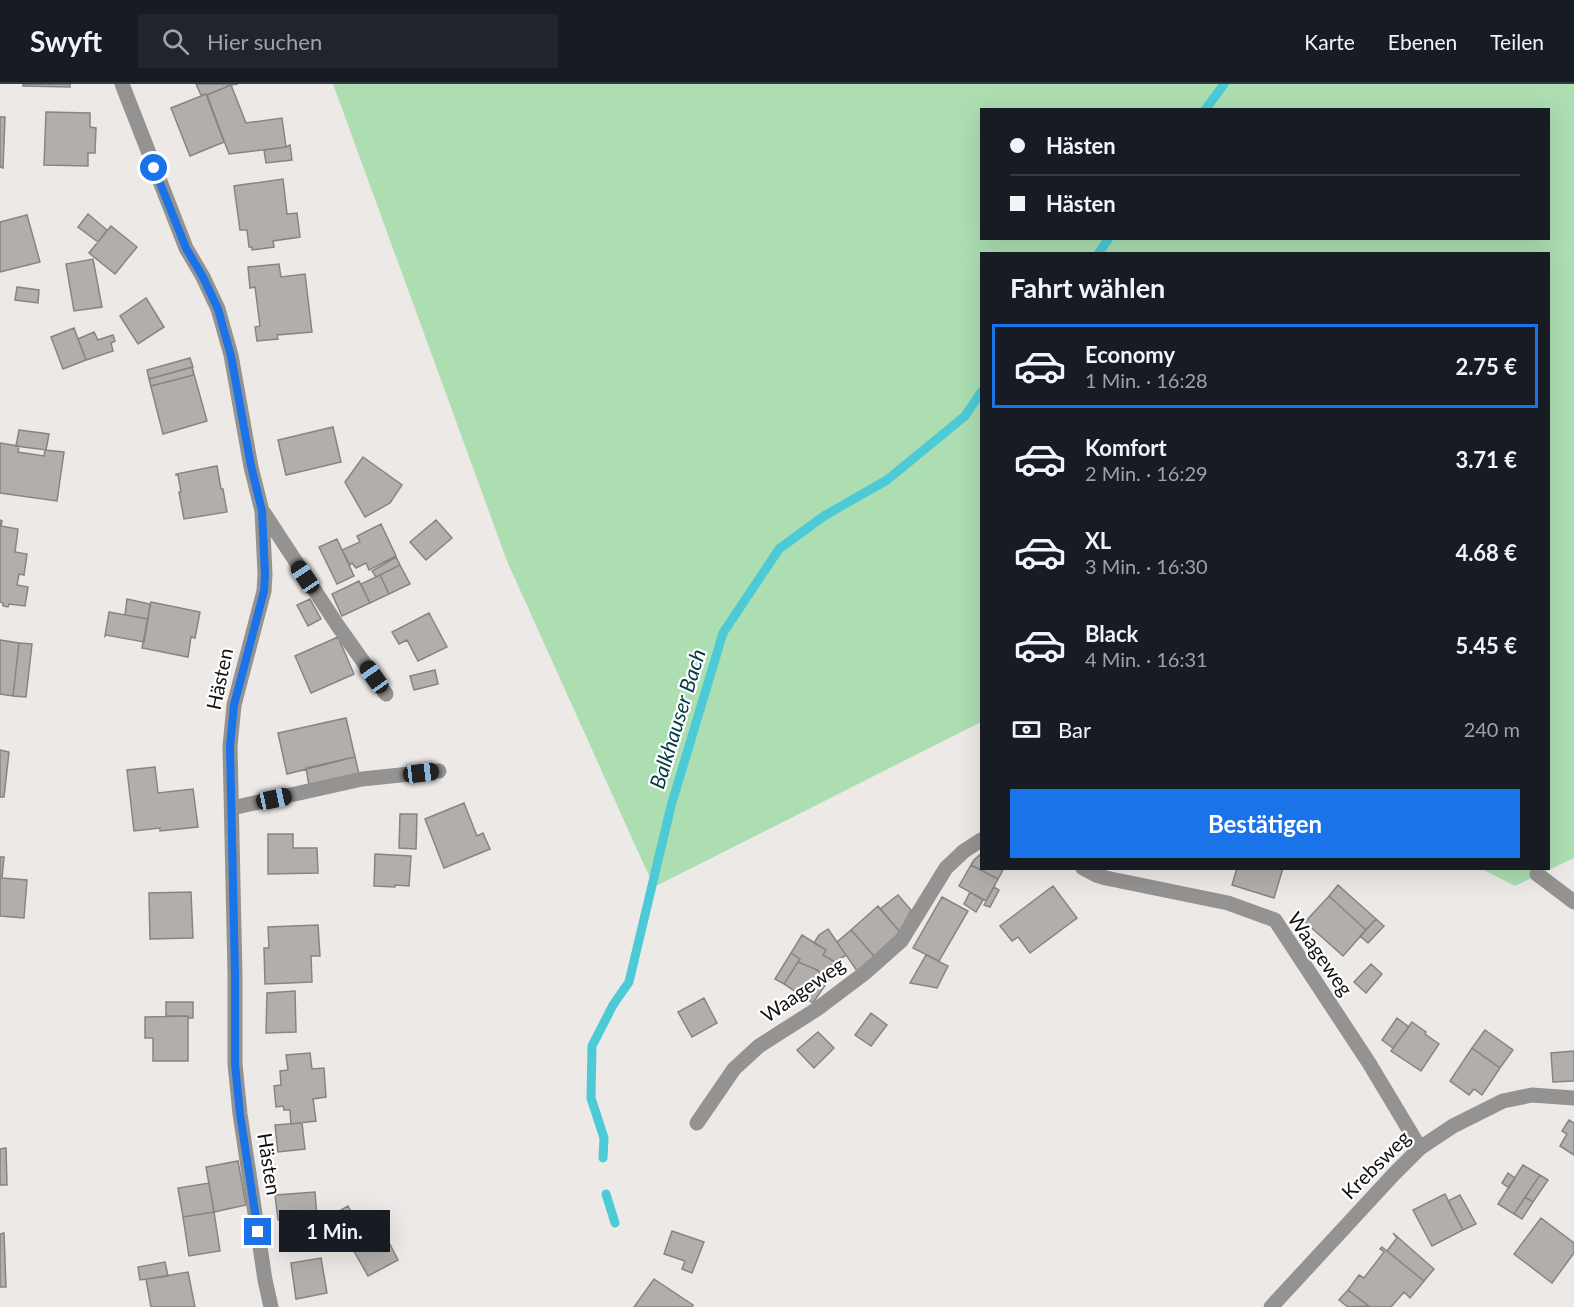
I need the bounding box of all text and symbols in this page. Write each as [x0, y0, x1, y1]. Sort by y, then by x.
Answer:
search box [138, 14, 558, 68]
text: Swyft [30, 24, 102, 58]
icon: search [159, 25, 192, 58]
text: Hier suchen [207, 28, 322, 55]
text: Karte [1304, 29, 1355, 54]
text: Ebenen [1388, 29, 1457, 54]
text: Teilen [1490, 29, 1544, 54]
text: Hästen [1046, 132, 1116, 159]
route start [140, 154, 167, 181]
text: Hästen [1046, 190, 1116, 217]
text: Fahrt wählen [1010, 271, 1165, 304]
icon: car [1013, 339, 1067, 393]
text: Economy [1085, 341, 1175, 368]
text: 2.75 € [1455, 353, 1517, 380]
text: 1 Min. · 16:28 [1085, 368, 1208, 392]
icon: car [1013, 432, 1067, 486]
text: Komfort [1085, 434, 1167, 461]
text: 3.71 € [1455, 446, 1517, 473]
text: 2 Min. · 16:29 [1085, 461, 1208, 485]
icon: car [1013, 525, 1067, 579]
text: XL [1085, 527, 1111, 554]
text: 4.68 € [1455, 539, 1517, 566]
text: 3 Min. · 16:30 [1085, 554, 1208, 578]
car [287, 557, 323, 597]
icon: car [1013, 618, 1067, 672]
text: Black [1085, 620, 1138, 647]
text: 5.45 € [1455, 632, 1517, 659]
street label: Hästen [201, 646, 237, 712]
water label: Balkhauser Bach [643, 646, 710, 792]
text: 4 Min. · 16:31 [1085, 647, 1208, 671]
car [356, 657, 392, 697]
icon: cash [1010, 713, 1043, 746]
text: Bar [1058, 716, 1091, 743]
text: 240 m [1464, 717, 1520, 741]
car [402, 762, 440, 784]
car [255, 786, 293, 812]
button: Bestätigen [1010, 789, 1520, 858]
street label: Waageweg [1283, 907, 1358, 1000]
street label: Waageweg [756, 952, 849, 1027]
street label: Krebsweg [1336, 1125, 1415, 1204]
street label: Hästen [253, 1131, 287, 1197]
callout: 1 Min. [279, 1211, 390, 1253]
route end [244, 1218, 271, 1245]
text: 1 Min. [306, 1219, 363, 1243]

